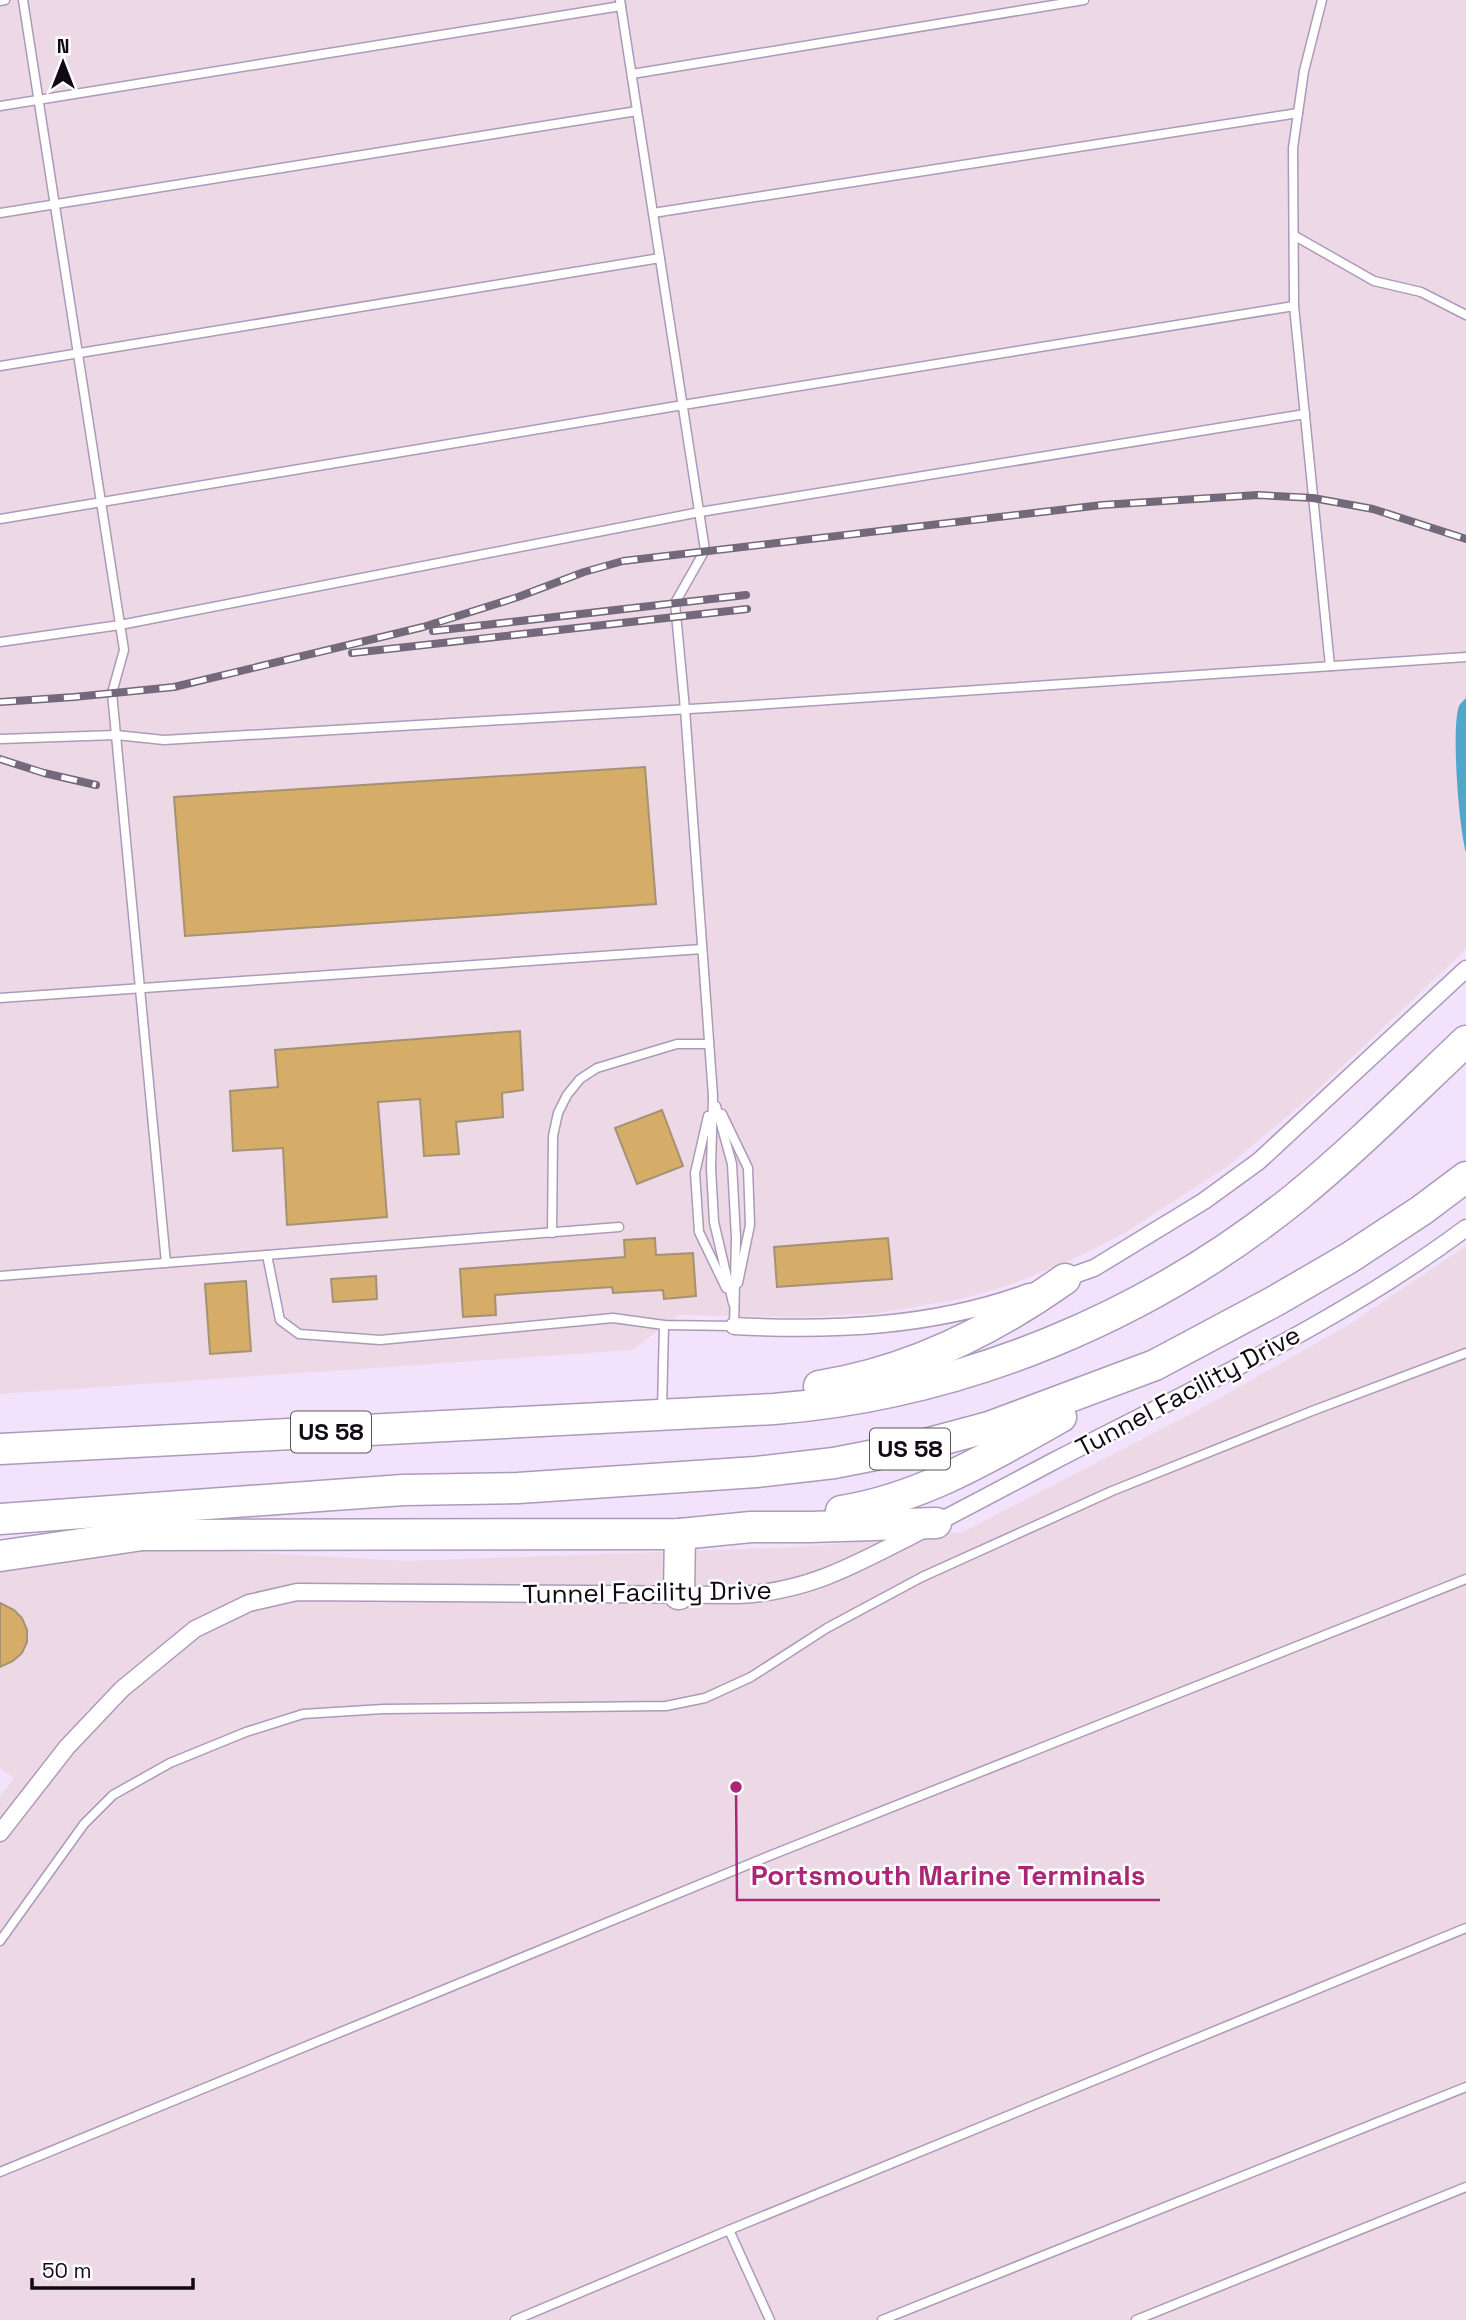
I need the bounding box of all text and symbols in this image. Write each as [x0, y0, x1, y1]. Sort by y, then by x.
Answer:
north arrow [28, 28, 98, 98]
text: N [57, 34, 69, 59]
street label: Tunnel Facility Drive [1070, 1317, 1306, 1465]
road number: US 58 [291, 1412, 371, 1452]
road number: US 58 [870, 1428, 950, 1470]
street label: Tunnel Facility Drive [522, 1573, 772, 1611]
callout: Portsmouth Marine Terminals [737, 1851, 1160, 1900]
text: Portsmouth Marine Terminals [751, 1857, 1145, 1893]
scale bar [32, 2246, 192, 2290]
text: 50 m [42, 2257, 92, 2284]

